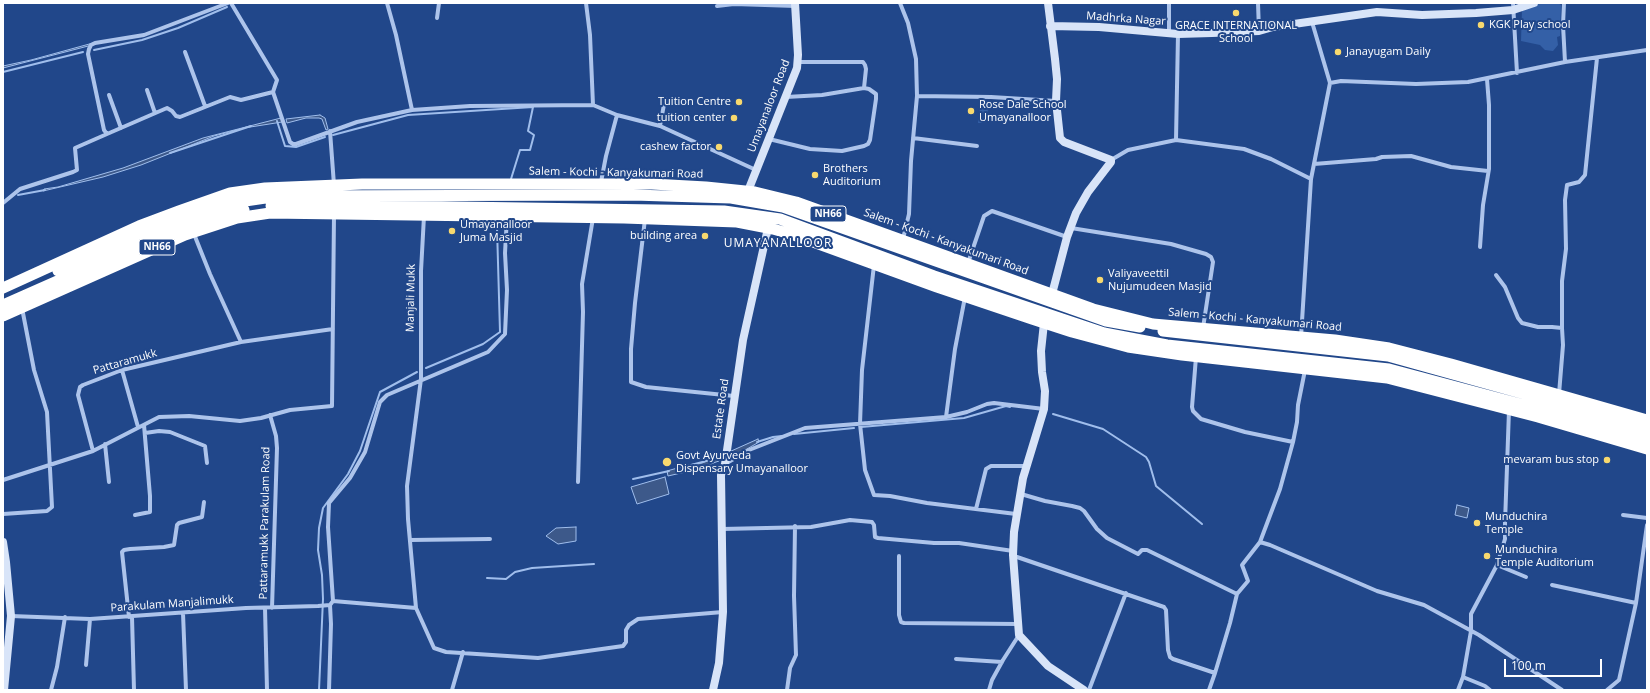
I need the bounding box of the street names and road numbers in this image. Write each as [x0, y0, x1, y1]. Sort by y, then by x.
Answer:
street label: Madhrka Nagar [1086, 10, 1166, 28]
street label: Umayanaloor Road [745, 58, 793, 154]
street label: Salem - Kochi - Kanyakumari Road [529, 165, 703, 181]
road number: NH66 [810, 206, 846, 222]
street label: Salem - Kochi - Kanyakumari Road [862, 206, 1030, 278]
road number: NH66 [139, 239, 175, 255]
street label: Manjali Mukk [404, 264, 418, 332]
street label: Salem - Kochi - Kanyakumari Road [1168, 306, 1342, 334]
street label: Pattaramukk [92, 347, 158, 377]
street label: Estate Road [710, 378, 732, 440]
street label: Pattaramukk Parakulam Road [257, 447, 273, 599]
street label: Parakulam Manjalimukk [110, 593, 234, 615]

